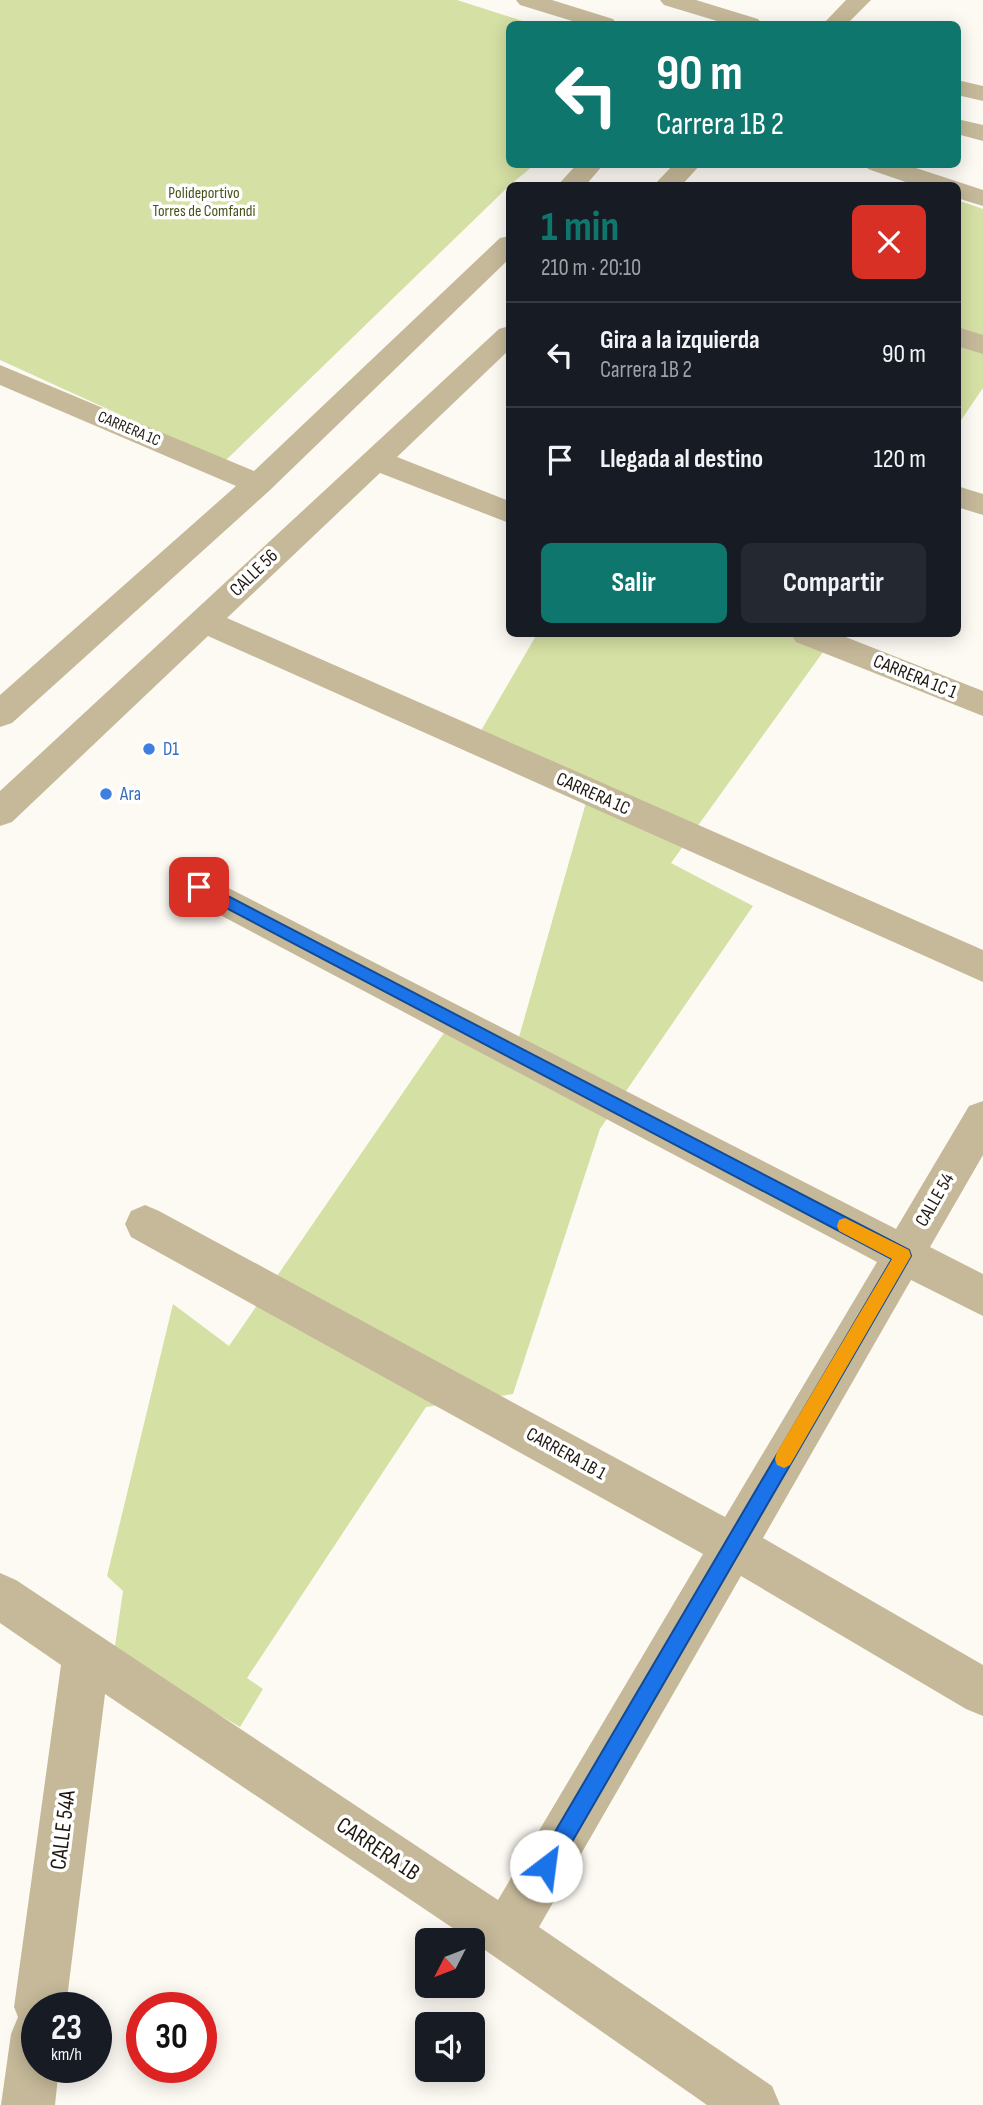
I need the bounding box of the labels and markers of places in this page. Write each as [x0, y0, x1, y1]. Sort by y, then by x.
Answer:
place label: D1 [163, 738, 179, 761]
marker: D1 [141, 741, 157, 757]
place label: Ara [119, 783, 141, 806]
marker: Ara [98, 786, 114, 802]
pin [169, 857, 229, 917]

